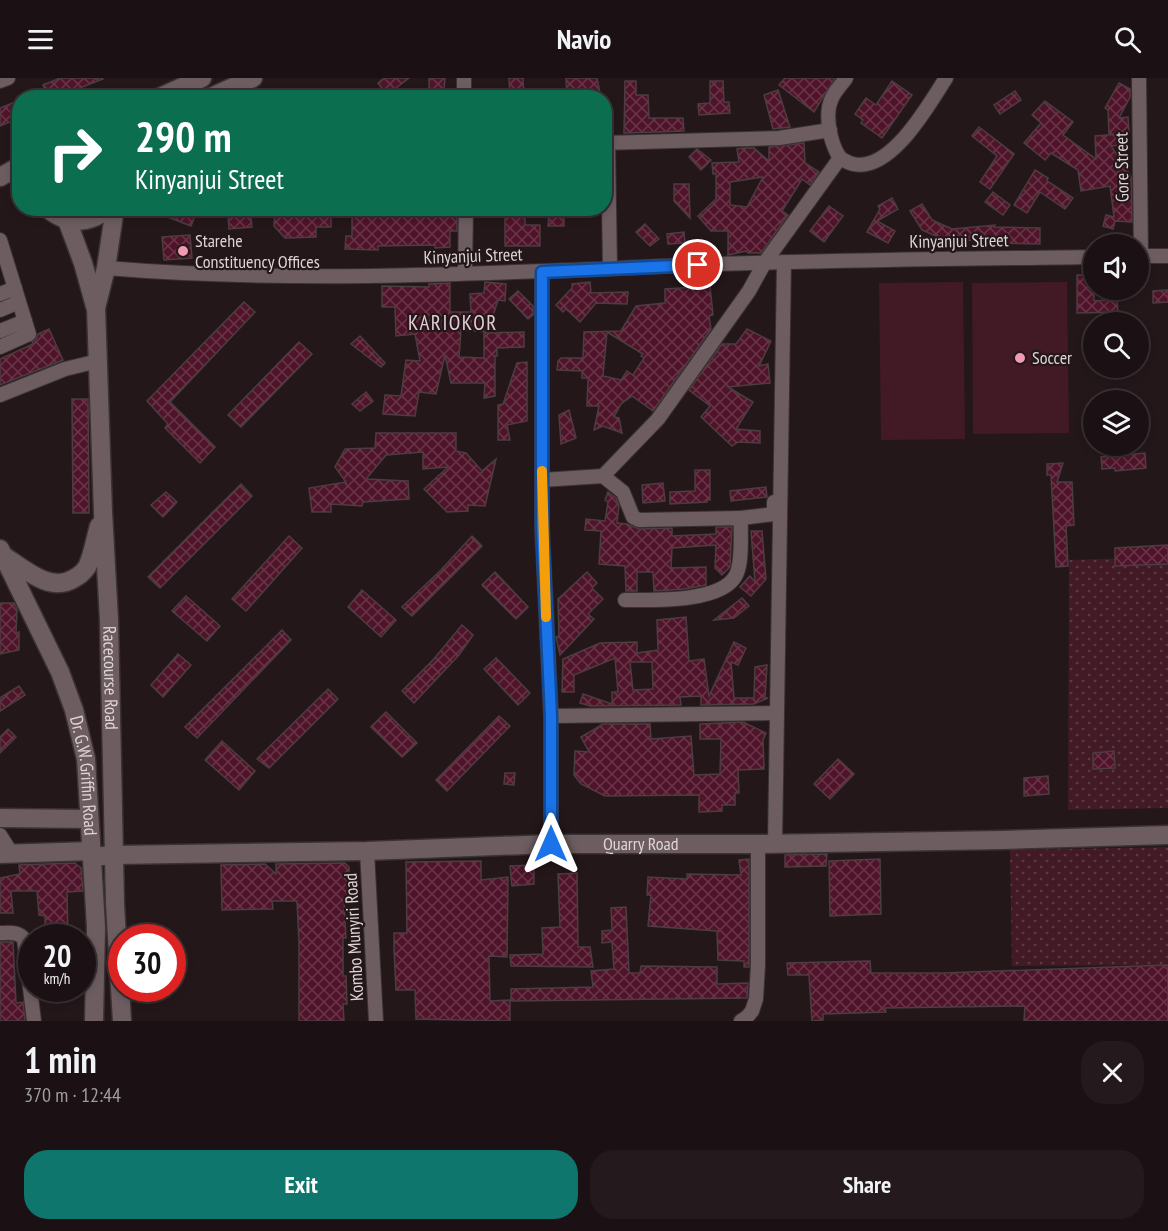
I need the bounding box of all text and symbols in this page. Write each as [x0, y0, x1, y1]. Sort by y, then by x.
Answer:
text: Navio [557, 22, 611, 56]
icon: menu [24, 23, 57, 56]
icon: search [1111, 23, 1144, 56]
text: 290 m [135, 109, 232, 164]
icon: right [36, 114, 114, 192]
street label: Gore Street [1109, 132, 1134, 202]
text: Kinyanjui Street [135, 162, 284, 196]
street label: Kinyanjui Street [909, 228, 1009, 253]
place label: Starehe Constituency Offices [195, 229, 320, 273]
map controls [1083, 234, 1149, 456]
button: sound [1083, 234, 1149, 300]
pin [672, 239, 723, 290]
street label: Kinyanjui Street [423, 242, 523, 269]
marker: Starehe Constituency Offices [176, 244, 190, 258]
icon: arrive [681, 248, 714, 281]
district label: KARIOKOR [408, 309, 498, 336]
button: search [1083, 312, 1149, 378]
place label: Soccer [1032, 346, 1072, 369]
marker: Soccer [1013, 351, 1027, 365]
button: layers [1083, 390, 1149, 456]
street label: Racecourse Road [98, 626, 123, 730]
street label: Dr. G.W. Griffin Road [65, 713, 103, 836]
position arrow [519, 812, 583, 876]
street label: Quarry Road [603, 832, 679, 855]
street label: Kombo Munyiri Road [339, 872, 368, 1002]
speed limit sign: 30 [108, 924, 186, 1002]
text: 20 [43, 936, 71, 975]
text: km/h [44, 969, 70, 988]
text: 1 min [24, 1036, 97, 1083]
button: close [1081, 1041, 1144, 1104]
text: 370 m · 12:44 [24, 1082, 121, 1108]
button: Exit [24, 1150, 578, 1219]
button: Share [590, 1150, 1144, 1219]

